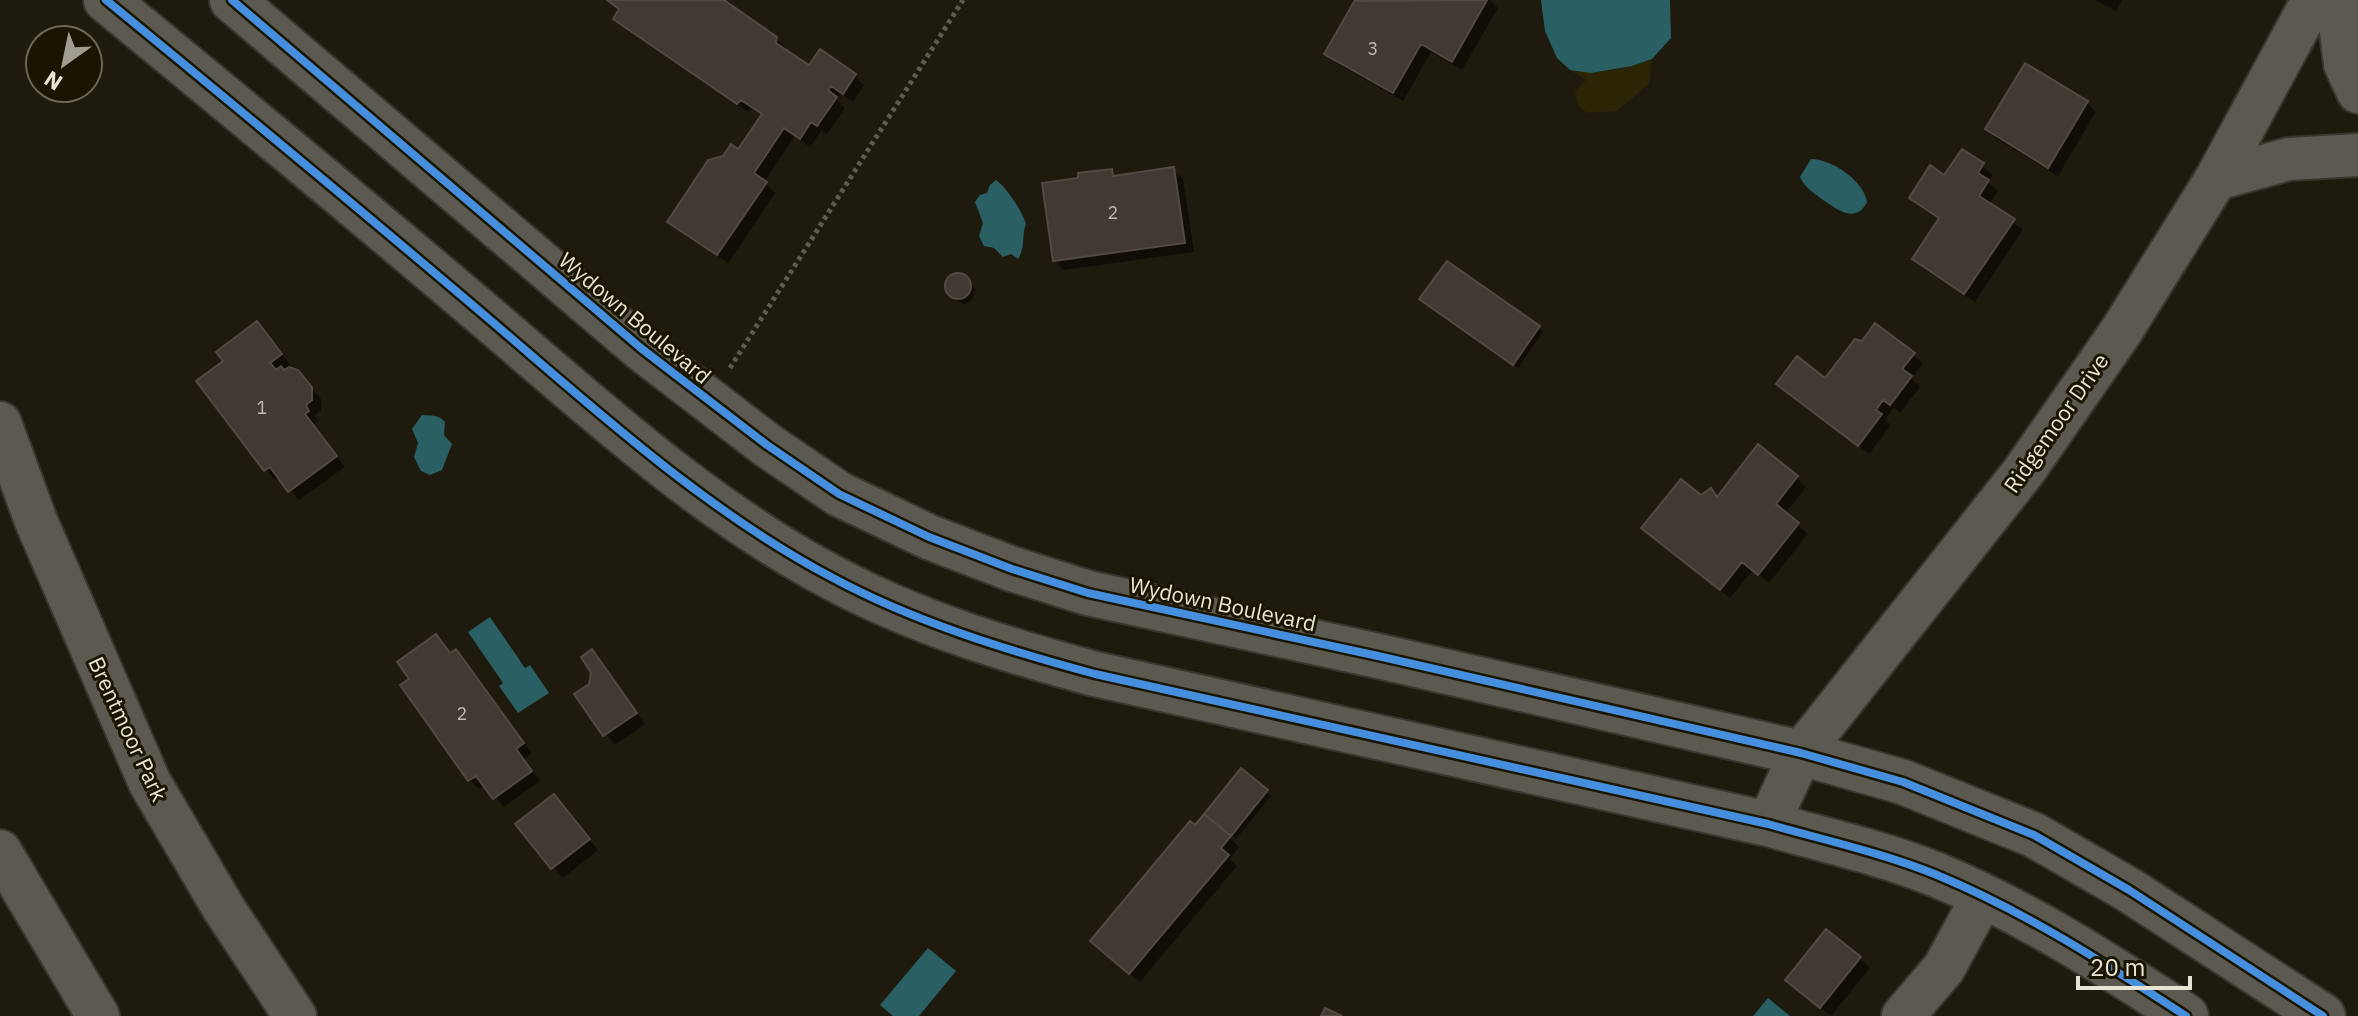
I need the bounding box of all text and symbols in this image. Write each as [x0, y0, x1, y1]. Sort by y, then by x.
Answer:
north arrow [24, 24, 104, 104]
house number: 3 [1368, 37, 1378, 60]
text: N [38, 65, 67, 98]
house number: 2 [1108, 201, 1118, 224]
street label: Wydown Boulevard [553, 245, 717, 390]
street label: Ridgemoor Drive [1997, 347, 2115, 498]
house number: 1 [257, 396, 267, 419]
street label: Wydown Boulevard [1127, 570, 1319, 637]
street label: Brentmoor Park [82, 652, 175, 806]
house number: 2 [457, 702, 467, 725]
scale bar [2078, 940, 2190, 990]
text: 20 m [2090, 951, 2145, 983]

